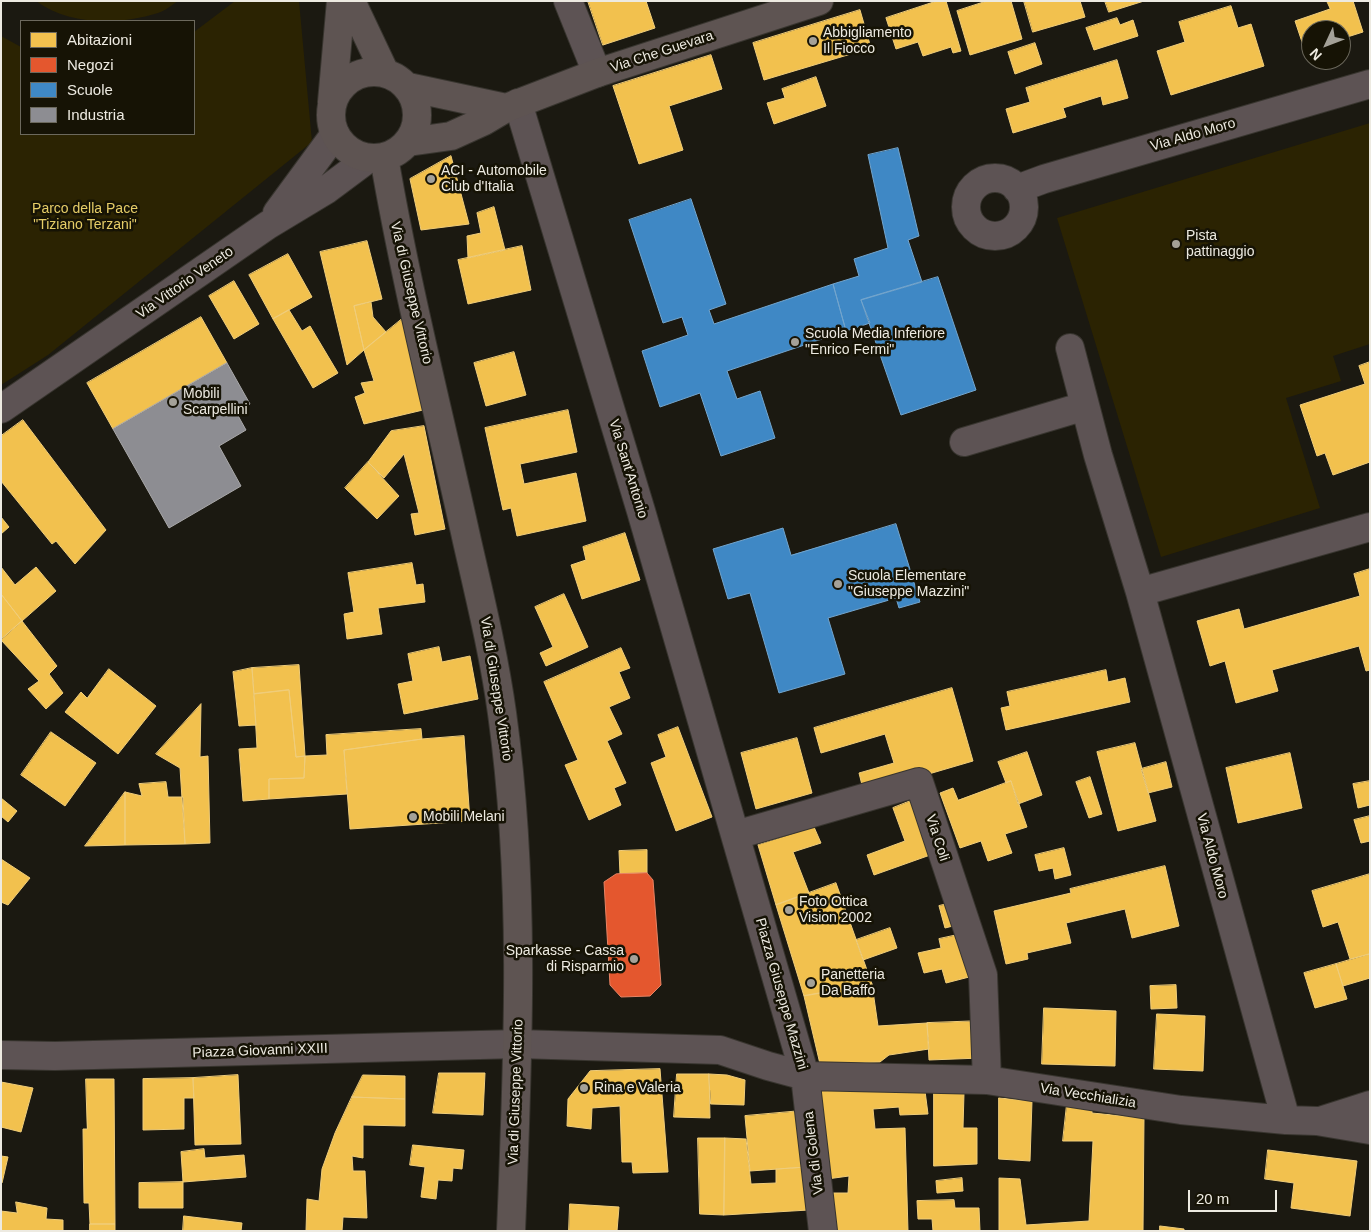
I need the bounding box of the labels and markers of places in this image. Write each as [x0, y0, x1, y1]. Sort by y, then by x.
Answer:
place label: Abbigliamento Il Fiocco [823, 25, 912, 58]
marker: Abbigliamento Il Fiocco [807, 35, 819, 47]
place label: ACI - Automobile Club d'Italia [441, 163, 547, 196]
marker: ACI - Automobile Club d'Italia [425, 173, 437, 185]
place label: Pista pattinaggio [1186, 228, 1255, 260]
marker: Pista pattinaggio [1170, 238, 1182, 250]
place label: Scuola Media Inferiore "Enrico Fermi" [805, 326, 945, 358]
marker: Scuola Media Inferiore "Enrico Fermi" [789, 336, 801, 348]
place label: Mobili Scarpellini [183, 386, 248, 418]
marker: Mobili Scarpellini [167, 396, 179, 408]
place label: Scuola Elementare "Giuseppe Mazzini" [848, 568, 969, 600]
marker: Scuola Elementare "Giuseppe Mazzini" [832, 578, 844, 590]
place label: Mobili Melani [423, 809, 505, 825]
marker: Mobili Melani [407, 811, 419, 823]
place label: Foto Ottica Vision 2002 [799, 894, 872, 926]
marker: Foto Ottica Vision 2002 [783, 904, 795, 916]
place label: Sparkasse - Cassa di Risparmio [506, 943, 624, 976]
marker: Sparkasse - Cassa di Risparmio [628, 953, 640, 965]
place label: Panetteria Da Baffo [821, 967, 885, 1000]
marker: Panetteria Da Baffo [805, 977, 817, 989]
place label: Rina e Valeria [594, 1080, 681, 1096]
marker: Rina e Valeria [578, 1082, 590, 1094]

